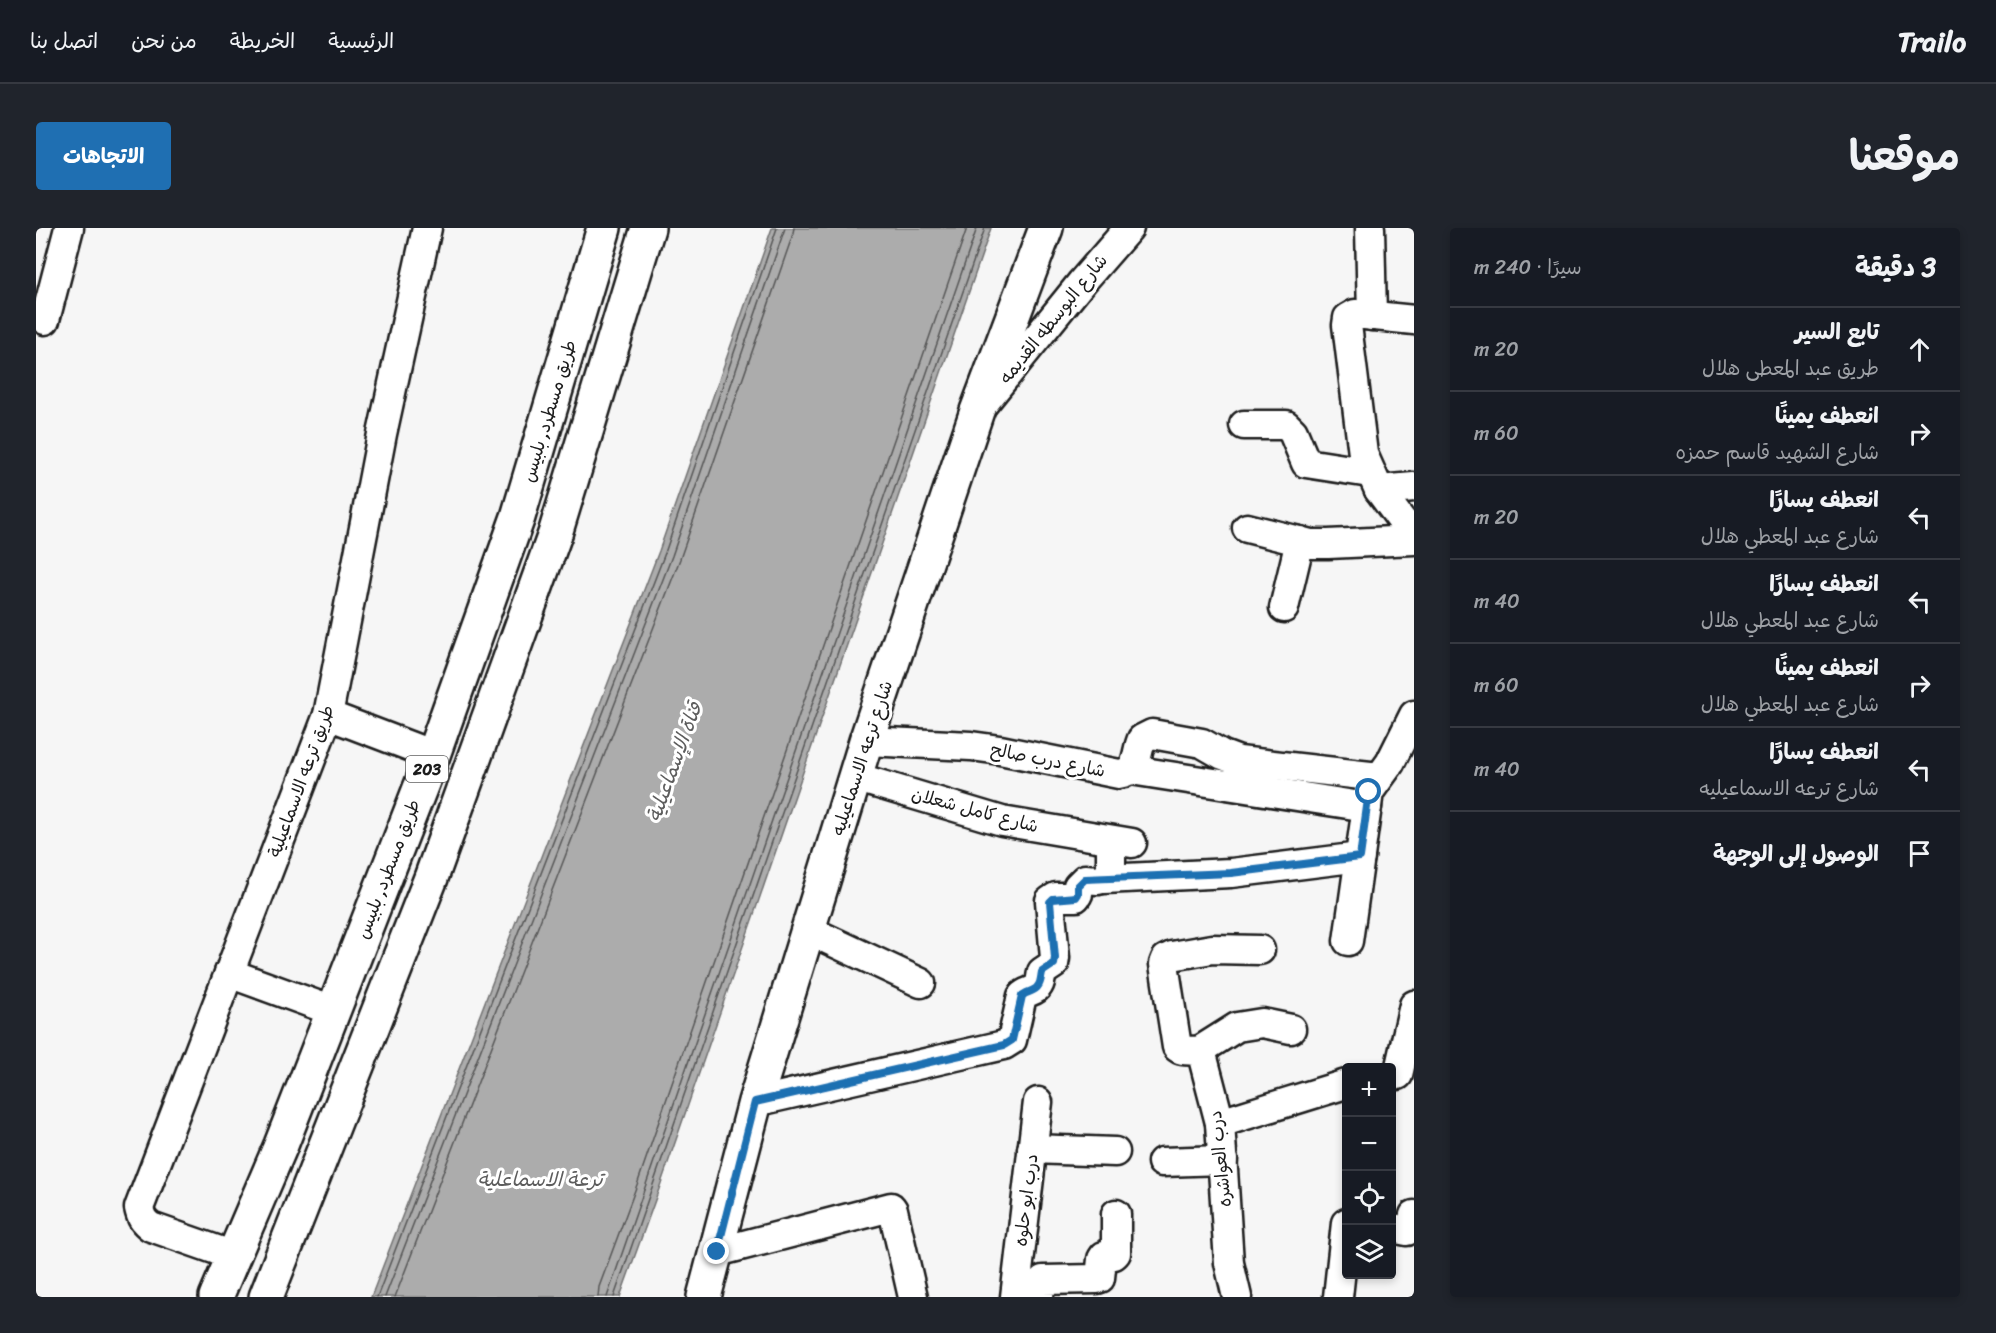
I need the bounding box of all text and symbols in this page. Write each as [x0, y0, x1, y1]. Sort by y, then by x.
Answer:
text: Trailo [1898, 17, 1966, 66]
text: اتصل بنا [30, 22, 98, 60]
text: من نحن [131, 22, 197, 60]
text: الخريطة [230, 22, 295, 60]
text: الرئيسية [328, 22, 394, 60]
text: موقعنا [1849, 119, 1960, 193]
button: الاتجاهات [36, 122, 171, 190]
text: 3 دقيقة [1855, 244, 1936, 290]
street label: شارع البوسطه القديمه [990, 247, 1116, 391]
text: سيرًا · 240 m [1474, 250, 1582, 285]
text: تابع السير [1795, 312, 1879, 351]
text: 20 m [1474, 332, 1519, 367]
icon: ahead [1903, 333, 1936, 366]
street label: طريق مسطرد, بلبيس [512, 336, 586, 486]
text: طريق عبد المعطى هلال [1702, 351, 1879, 386]
text: انعطف يمينًا [1775, 396, 1879, 435]
text: 60 m [1474, 416, 1519, 451]
icon: right [1903, 417, 1936, 450]
text: شارع الشهيد قاسم حمزه [1675, 435, 1879, 470]
text: انعطف يسارًا [1769, 480, 1879, 519]
text: 20 m [1474, 500, 1519, 535]
icon: left [1903, 501, 1936, 534]
text: شارع عبد المعطي هلال [1701, 519, 1879, 554]
text: انعطف يسارًا [1769, 564, 1879, 603]
text: 40 m [1474, 584, 1520, 619]
icon: left [1903, 585, 1936, 618]
text: شارع عبد المعطي هلال [1701, 603, 1879, 638]
text: انعطف يمينًا [1775, 648, 1879, 687]
text: 60 m [1474, 668, 1519, 703]
icon: right [1903, 669, 1936, 702]
street label: شارع ترعه الاسماعيليه [822, 676, 902, 840]
text: شارع عبد المعطي هلال [1701, 687, 1879, 722]
water label: قناة الإسماعيلية [637, 696, 713, 827]
street label: طريق ترعه الاسماعيلية [259, 700, 343, 862]
text: انعطف يسارًا [1769, 732, 1879, 771]
street label: شارع درب صالح [988, 733, 1108, 787]
text: 40 m [1474, 752, 1520, 787]
icon: left [1903, 753, 1936, 786]
road number: 203 [406, 756, 448, 782]
text: شارع ترعه الاسماعيليه [1700, 771, 1879, 806]
street label: شارع كامل شعلان [908, 778, 1042, 842]
route start [1355, 778, 1381, 804]
street label: طريق مسطرد, بلبيس [347, 795, 429, 943]
text: الوصول إلى الوجهة [1713, 834, 1879, 873]
icon: arrive [1903, 837, 1936, 870]
map controls [1342, 1063, 1396, 1279]
button: + [1342, 1063, 1396, 1117]
street label: درب العواشره [1199, 1109, 1241, 1209]
button: − [1342, 1117, 1396, 1171]
street label: درب ابو حلوه [1004, 1152, 1048, 1248]
water label: ترعة الاسماعلية [477, 1162, 606, 1197]
button: locate [1342, 1171, 1396, 1225]
button: layers [1342, 1225, 1396, 1279]
route end [703, 1238, 729, 1264]

